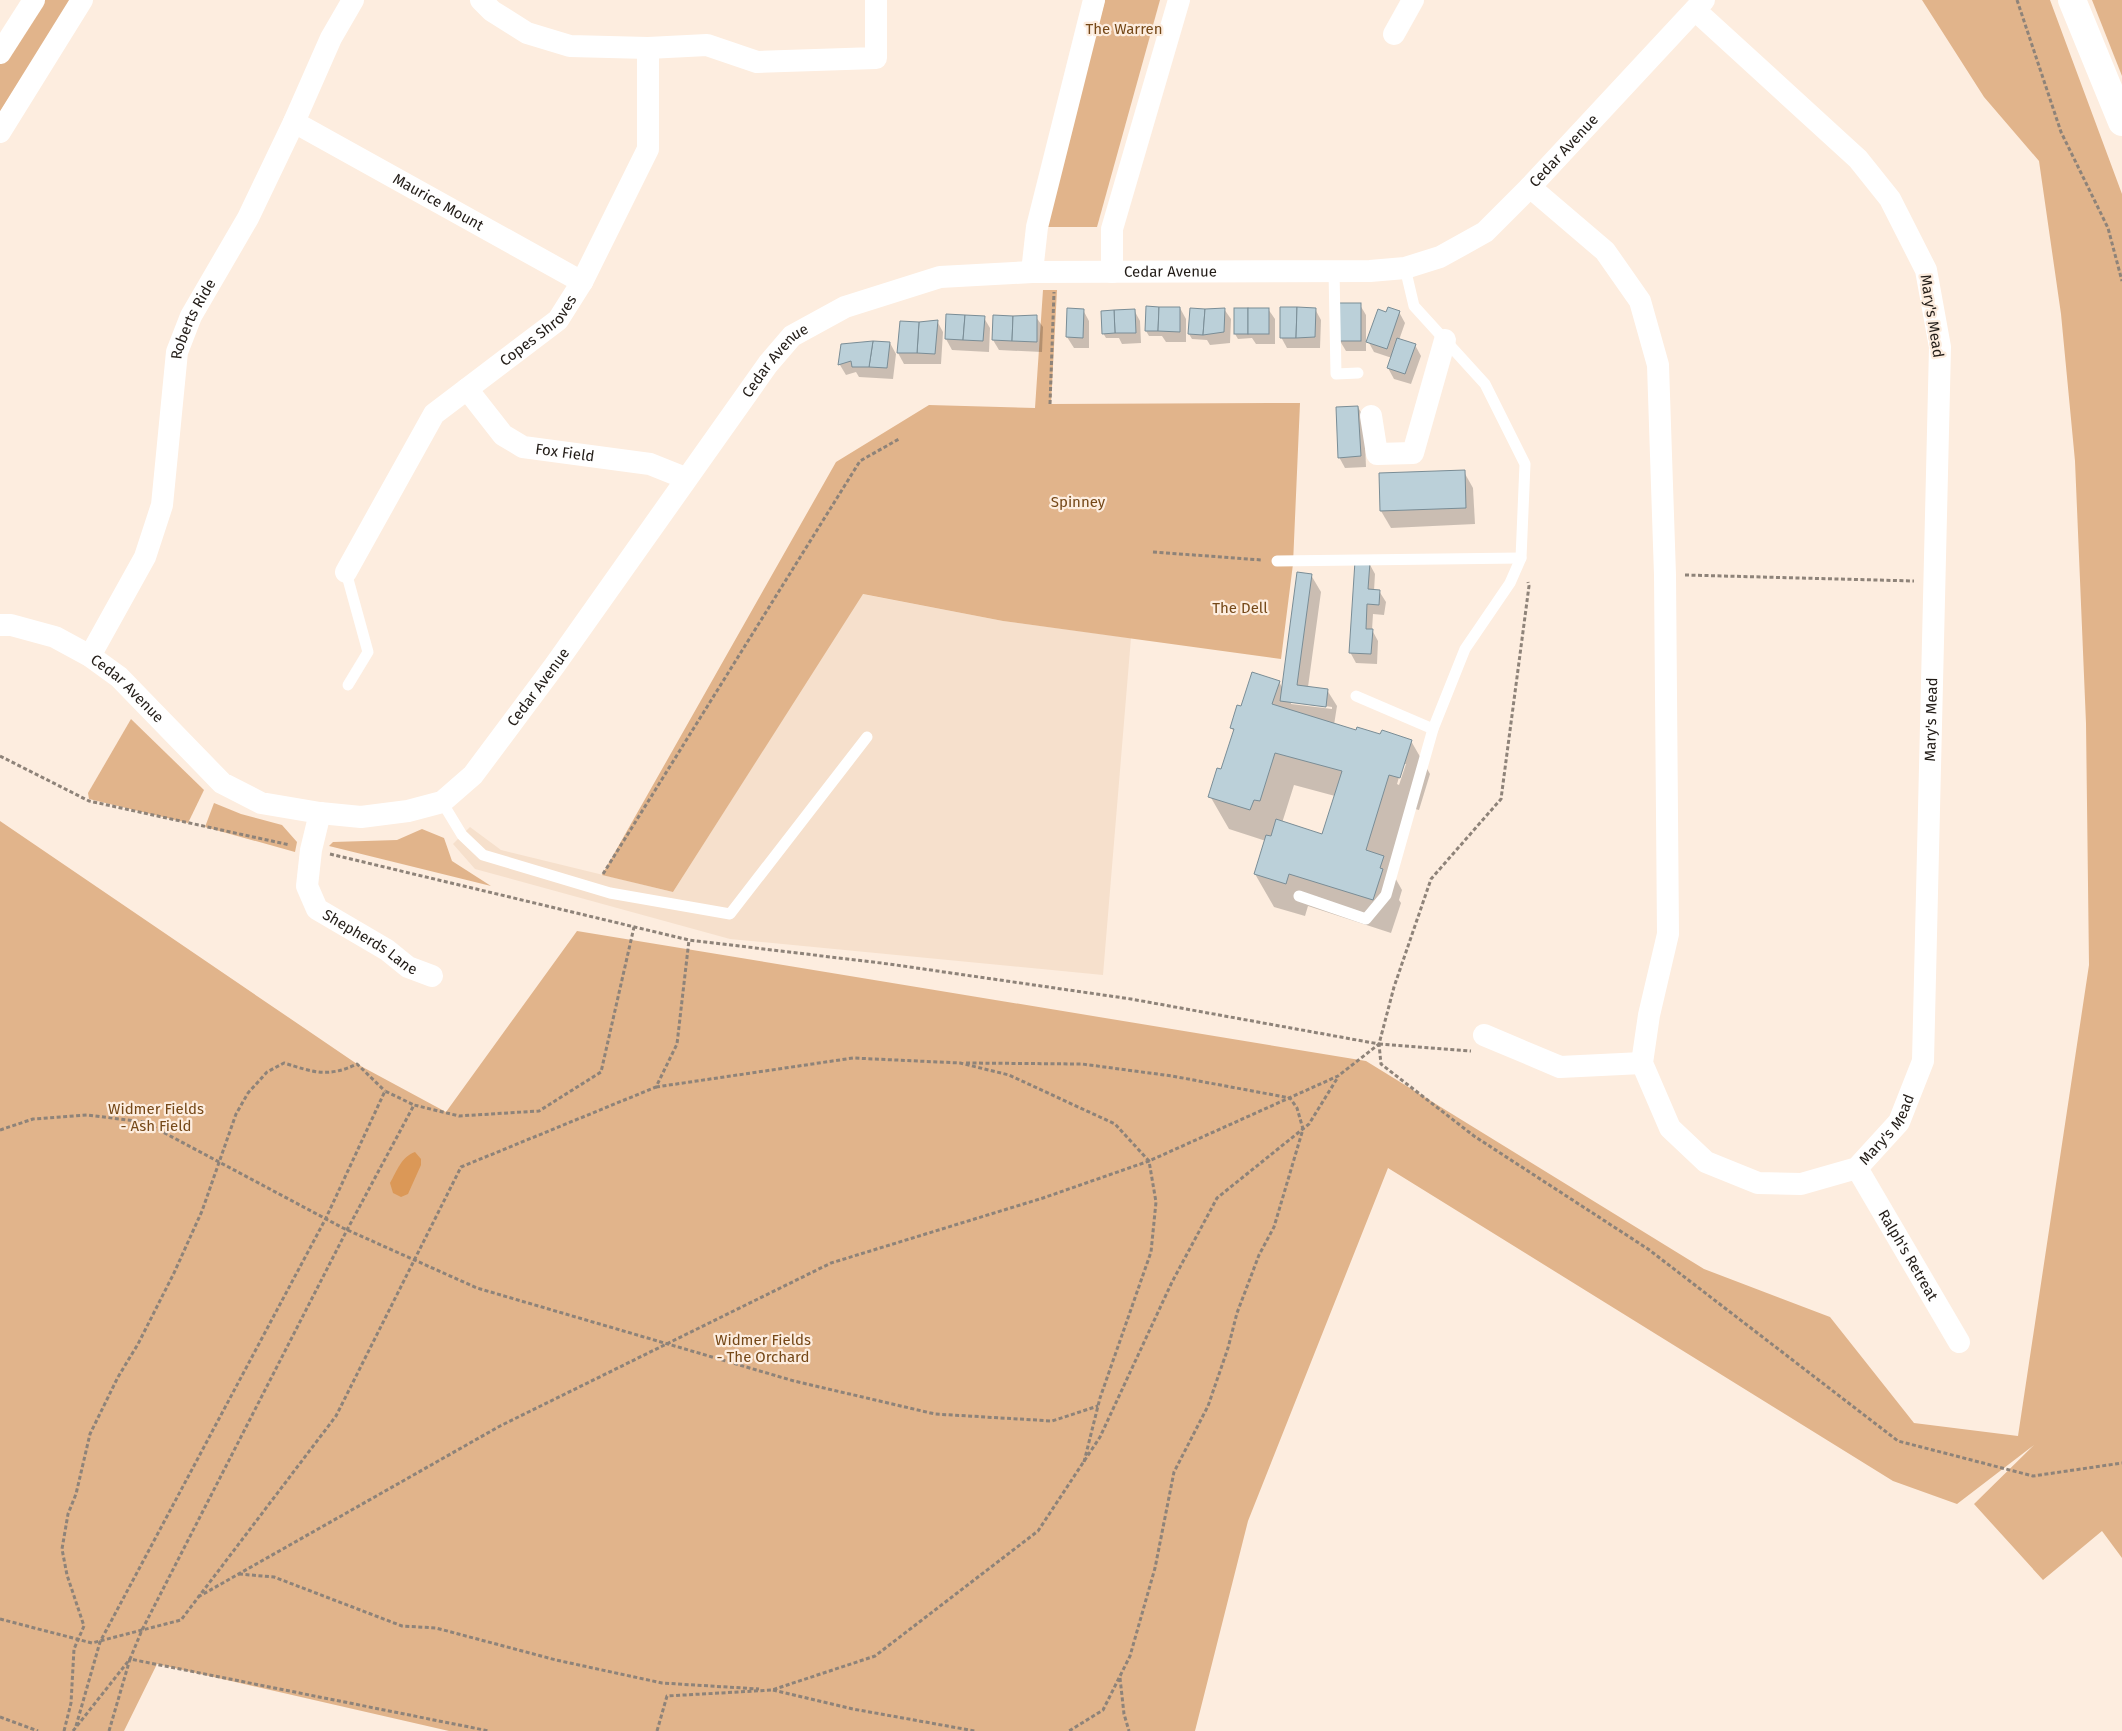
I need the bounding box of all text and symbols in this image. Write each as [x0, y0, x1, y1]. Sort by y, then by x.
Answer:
park label: The Warren [1086, 20, 1162, 38]
street label: Cedar Avenue [1525, 111, 1602, 191]
street label: Maurice Mount [390, 170, 487, 235]
street label: Cedar Avenue [1124, 262, 1217, 281]
street label: Mary's Mead [1917, 273, 1947, 359]
street label: Roberts Ride [167, 276, 220, 360]
street label: Copes Shroves [496, 292, 580, 370]
street label: Cedar Avenue [738, 320, 811, 401]
street label: Fox Field [534, 440, 595, 465]
park label: Spinney [1051, 493, 1106, 511]
park label: The Dell [1212, 599, 1268, 617]
street label: Cedar Avenue [503, 644, 573, 730]
street label: Cedar Avenue [87, 650, 167, 727]
street label: Mary's Mead [1921, 677, 1941, 762]
street label: Shepherds Lane [320, 905, 420, 979]
street label: Mary's Mead [1855, 1092, 1918, 1169]
park label: Widmer Fields - Ash Field [108, 1100, 204, 1135]
street label: Ralph's Retreat [1874, 1206, 1942, 1304]
park label: Widmer Fields - The Orchard [715, 1331, 811, 1366]

